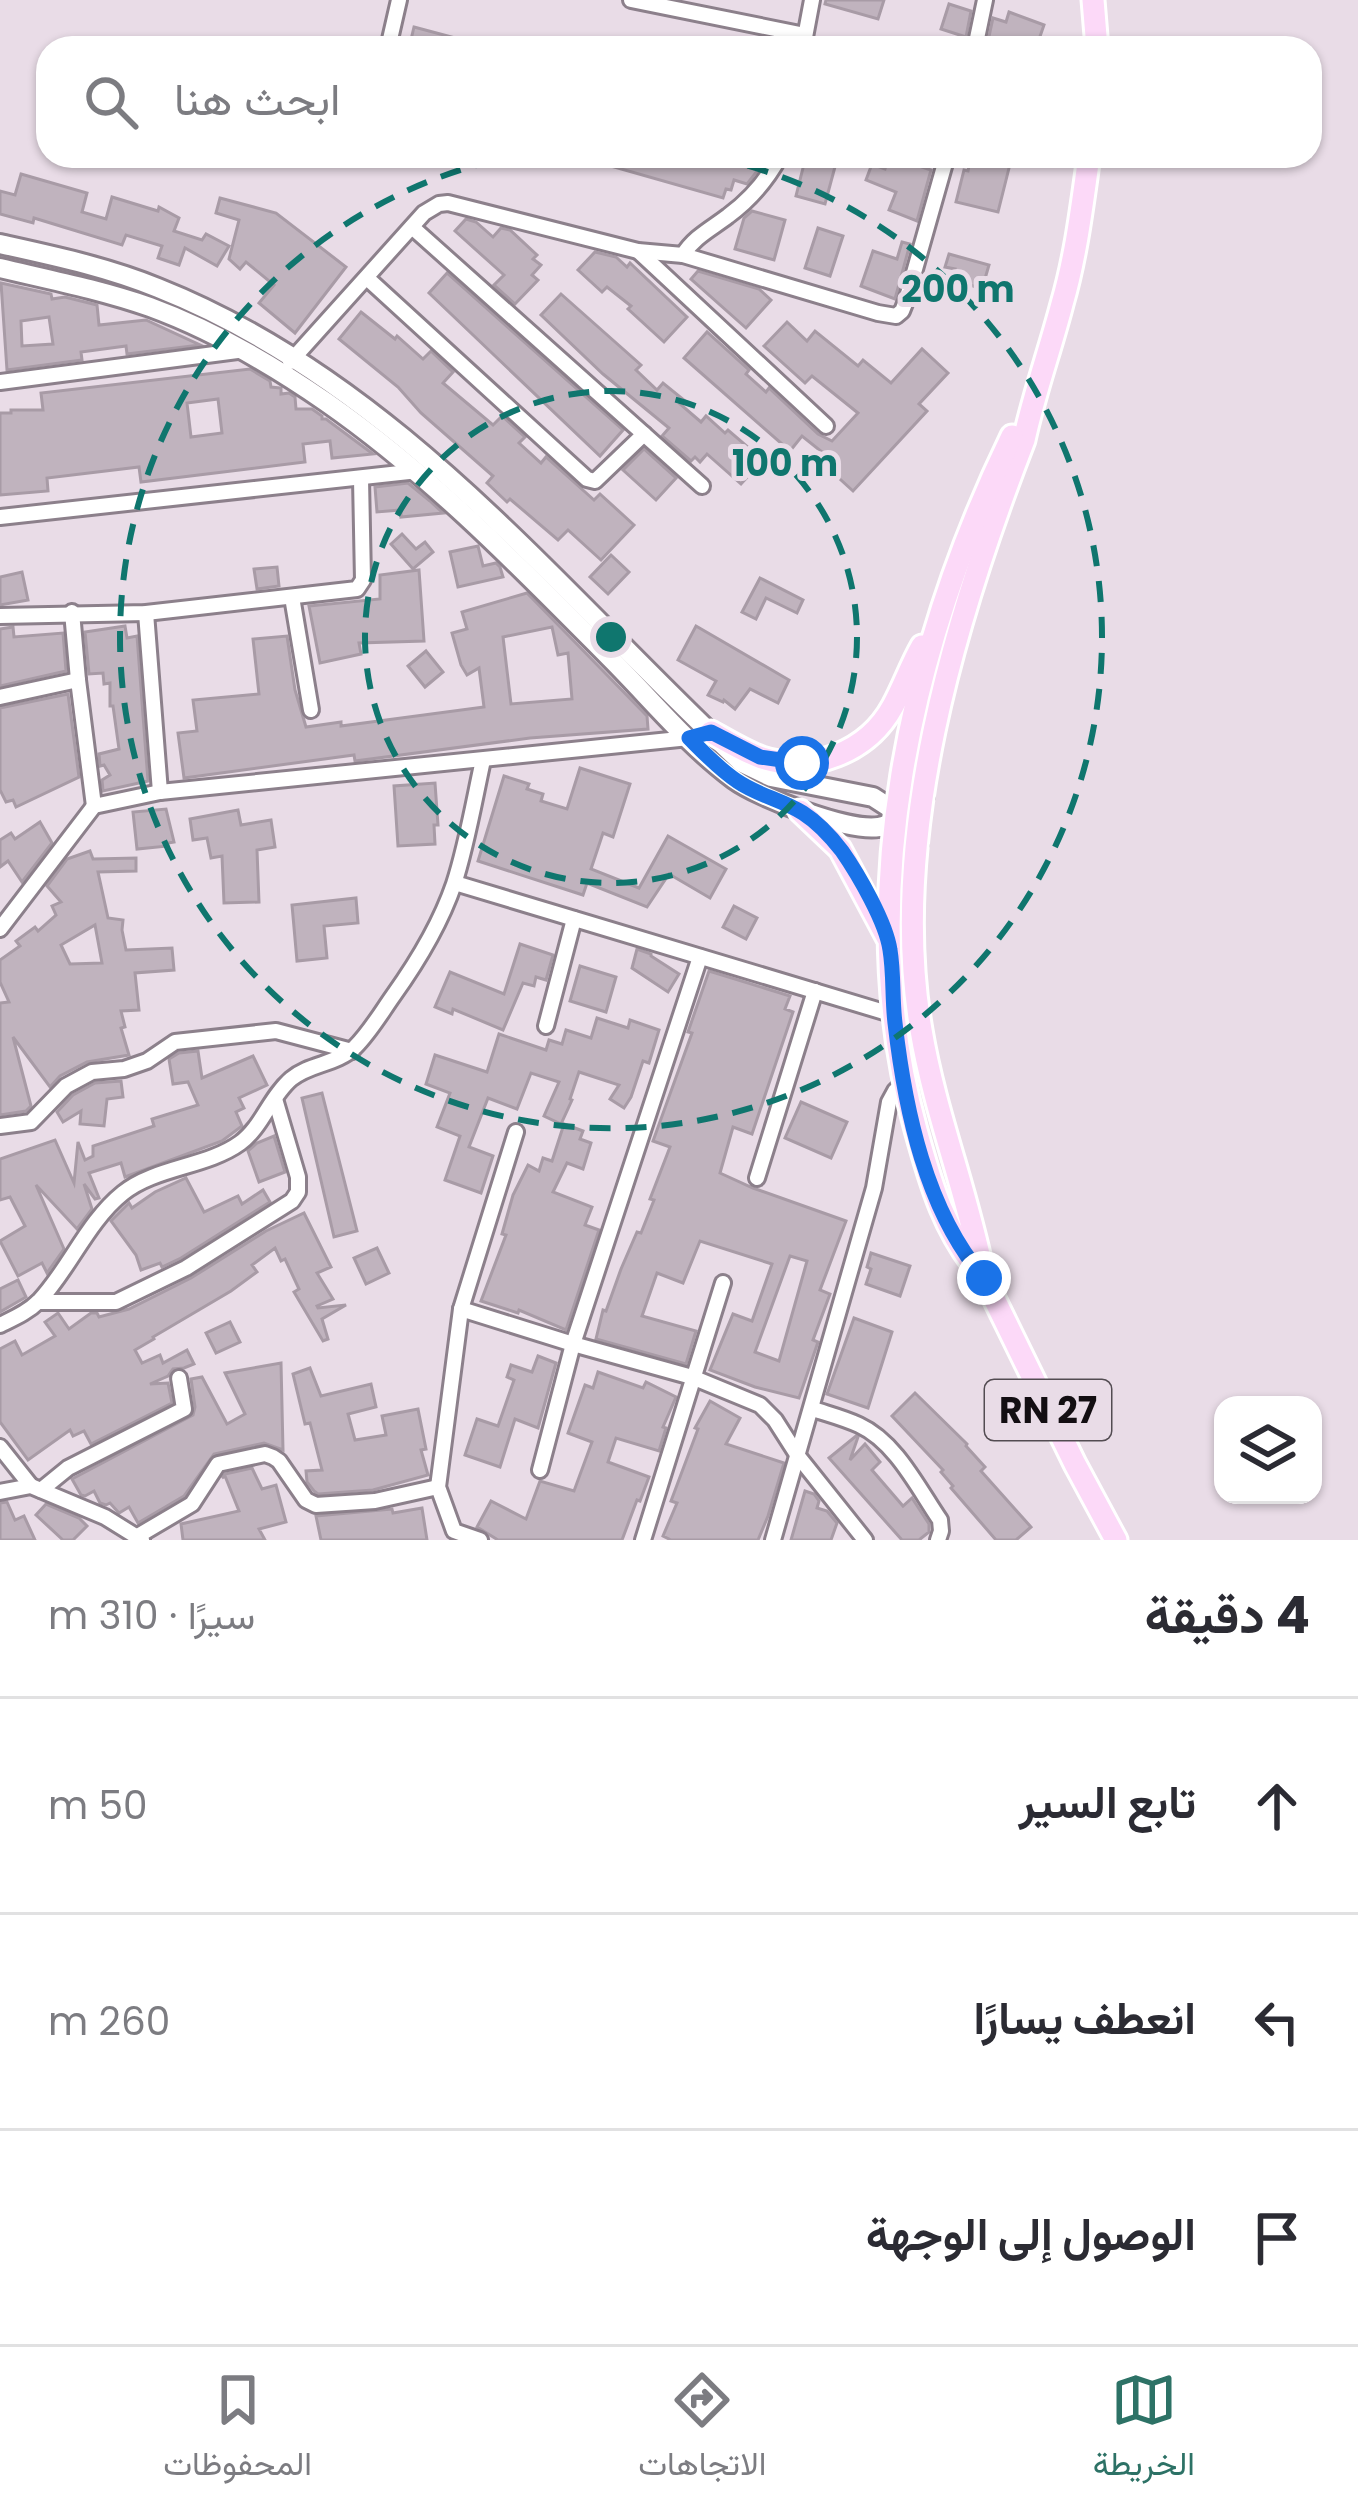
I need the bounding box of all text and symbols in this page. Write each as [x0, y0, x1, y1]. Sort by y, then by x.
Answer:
search box [36, 36, 1322, 168]
text: ابحث هنا [174, 68, 340, 131]
icon: search [78, 69, 144, 135]
text: 200 m [901, 264, 1015, 315]
text: 100 m [732, 438, 838, 489]
centre of rings [590, 616, 632, 658]
route start [775, 736, 829, 790]
route end [957, 1251, 1011, 1305]
road number: RN 27 [985, 1380, 1111, 1440]
map controls [1214, 1396, 1322, 1504]
button: layers [1214, 1396, 1322, 1504]
text: 4 دقيقة [1144, 1579, 1310, 1651]
text: سيرًا · 310 m [48, 1588, 255, 1643]
text: تابع السير [1019, 1771, 1196, 1834]
icon: ahead [1244, 1773, 1310, 1839]
text: 50 m [48, 1778, 148, 1833]
text: انعطف يسارًا [973, 1987, 1196, 2050]
icon: left [1244, 1989, 1310, 2055]
text: 260 m [48, 1994, 170, 2049]
text: الوصول إلى الوجهة [866, 2203, 1196, 2266]
icon: arrive [1244, 2205, 1310, 2271]
tab: المحفوظات [163, 2367, 312, 2493]
tab: الاتجاهات [638, 2367, 766, 2493]
tab: الخريطة [1093, 2367, 1195, 2493]

